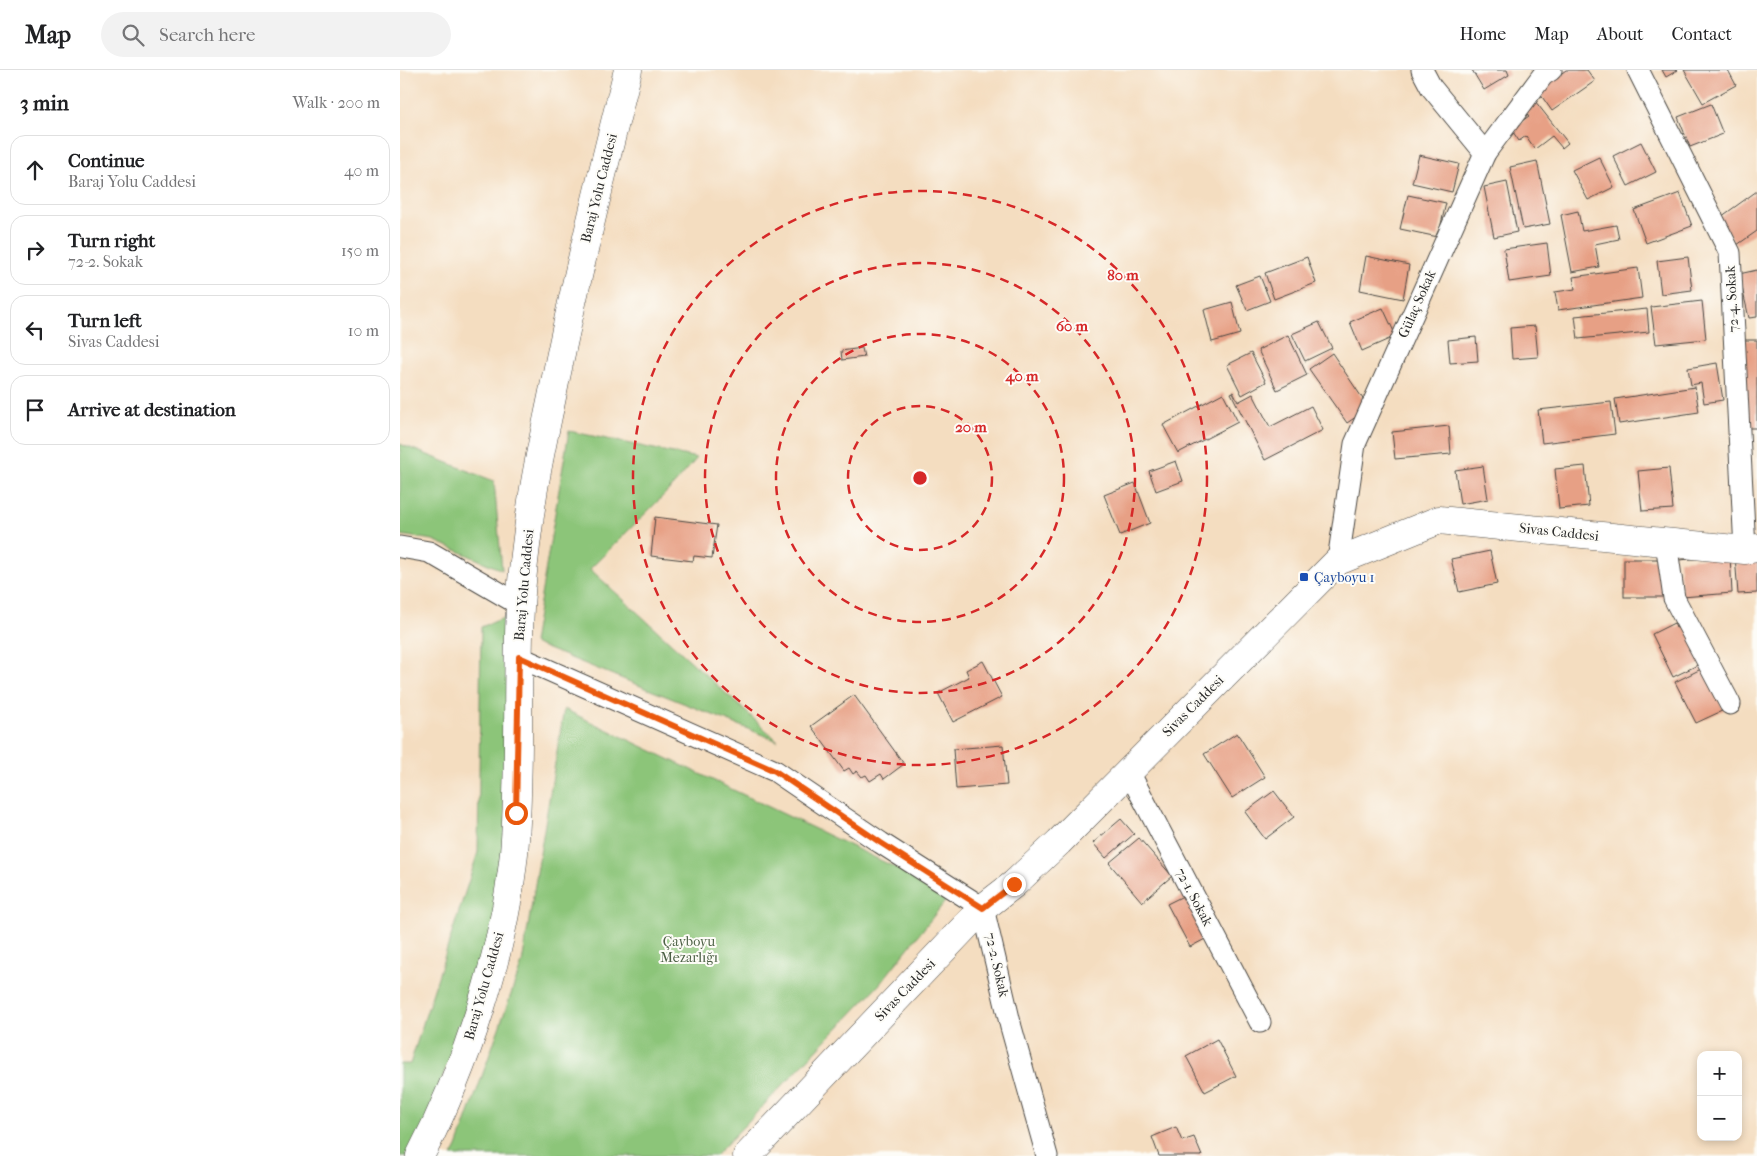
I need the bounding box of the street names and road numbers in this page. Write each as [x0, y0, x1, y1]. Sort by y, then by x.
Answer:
street label: Baraj Yolu Caddesi [577, 132, 621, 244]
street label: 72-4. Sokak [1722, 264, 1742, 333]
street label: Gülaç Sokak [1394, 267, 1440, 341]
street label: Sivas Caddesi [1518, 519, 1600, 545]
street label: Baraj Yolu Caddesi [511, 529, 537, 641]
street label: Sivas Caddesi [1159, 672, 1227, 740]
street label: 72-1. Sokak [1172, 865, 1217, 930]
street label: Baraj Yolu Caddesi [460, 930, 508, 1042]
street label: 72-2. Sokak [981, 931, 1013, 1000]
street label: Sivas Caddesi [871, 955, 939, 1025]

